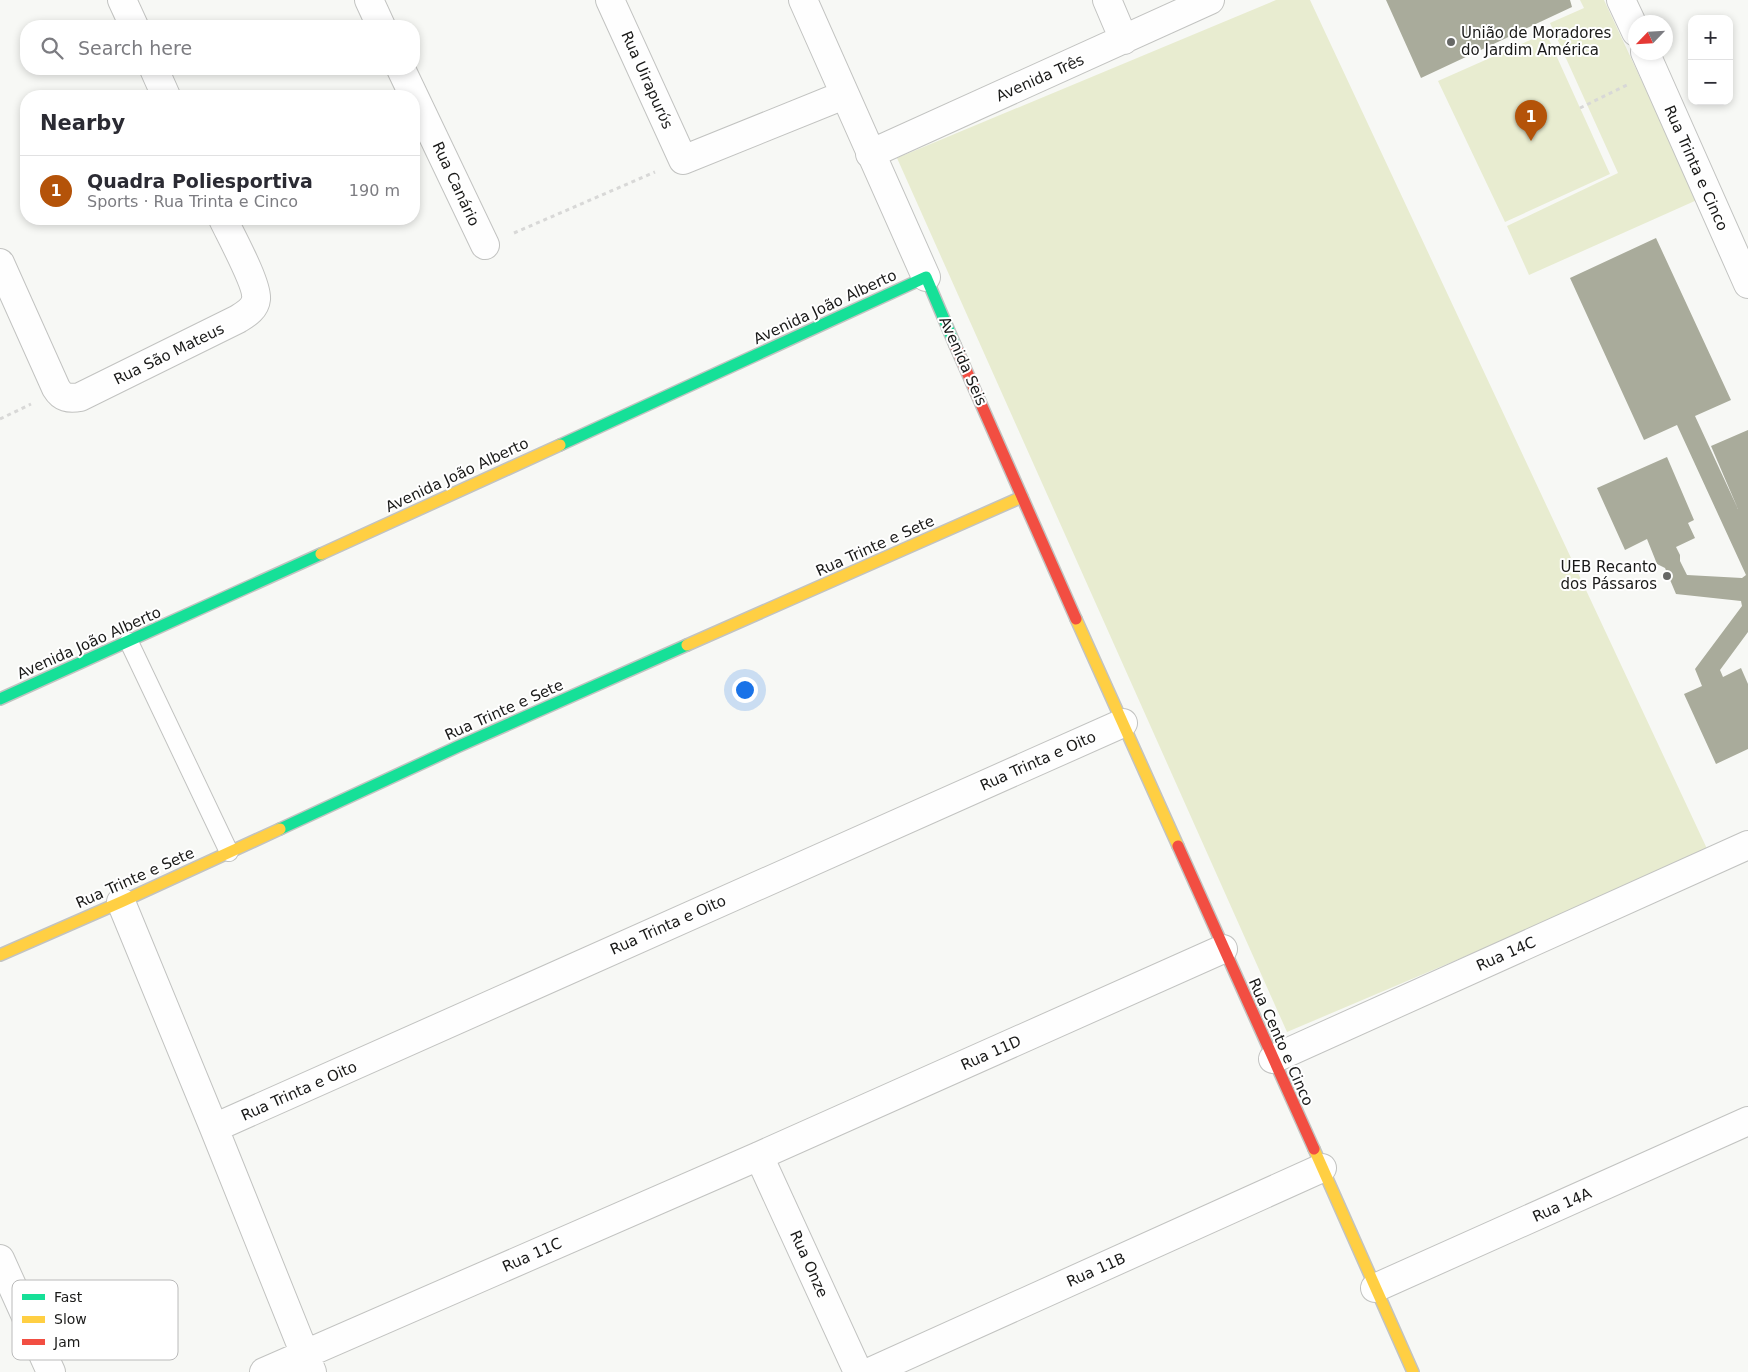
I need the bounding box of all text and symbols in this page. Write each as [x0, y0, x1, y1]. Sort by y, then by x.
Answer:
north arrow [1628, 15, 1673, 60]
map controls [1688, 15, 1733, 105]
button: + [1688, 15, 1733, 60]
search box [20, 20, 420, 75]
place label: União de Moradores do Jardim América [1461, 24, 1612, 59]
street label: Rua Uirapurύs [617, 28, 677, 132]
icon: search [38, 34, 66, 62]
marker: União de Moradores do Jardim América [1445, 36, 1457, 48]
text: Search here [78, 37, 192, 59]
street label: Avenida Três [993, 50, 1087, 105]
button: − [1688, 60, 1733, 105]
pin: 1 [1515, 100, 1547, 141]
street label: Rua Trinta e Cinco [1660, 102, 1732, 234]
text: Nearby [40, 111, 125, 135]
street label: Rua Canário [429, 139, 483, 229]
text: Quadra Poliesportiva [87, 170, 313, 192]
text: 1 [50, 181, 62, 200]
text: 190 m [349, 181, 400, 200]
text: Sports · Rua Trinta e Cinco [87, 192, 298, 211]
street label: Avenida João Alberto [751, 266, 899, 348]
street label: Avenida Seis [935, 314, 991, 408]
street label: Rua São Mateus [111, 319, 227, 388]
street label: Avenida João Alberto [383, 434, 531, 516]
street label: Rua Trinte e Sete [813, 512, 937, 580]
place label: UEB Recanto dos Pássaros [1561, 558, 1657, 593]
marker: UEB Recanto dos Pássaros [1661, 570, 1673, 582]
street label: Avenida João Alberto [14, 603, 164, 683]
street label: Rua Trinte e Sete [442, 676, 566, 744]
your location [732, 677, 758, 703]
street label: Rua Trinta e Oito [977, 727, 1099, 795]
street label: Rua Trinte e Sete [73, 844, 197, 912]
street label: Rua Trinta e Oito [607, 891, 729, 959]
street label: Rua 14C [1474, 933, 1538, 975]
street label: Rua Cento e Cinco [1245, 975, 1317, 1109]
street label: Rua 11D [958, 1032, 1024, 1074]
street label: Rua Trinta e Oito [238, 1057, 360, 1125]
street label: Rua 14A [1530, 1184, 1595, 1226]
street label: Rua Onze [786, 1228, 832, 1300]
street label: Rua 11C [500, 1234, 564, 1276]
street label: Rua 11B [1064, 1249, 1128, 1291]
legend [12, 1280, 178, 1360]
text: Fast [54, 1289, 83, 1305]
text: Slow [54, 1311, 87, 1327]
text: Jam [53, 1334, 80, 1350]

